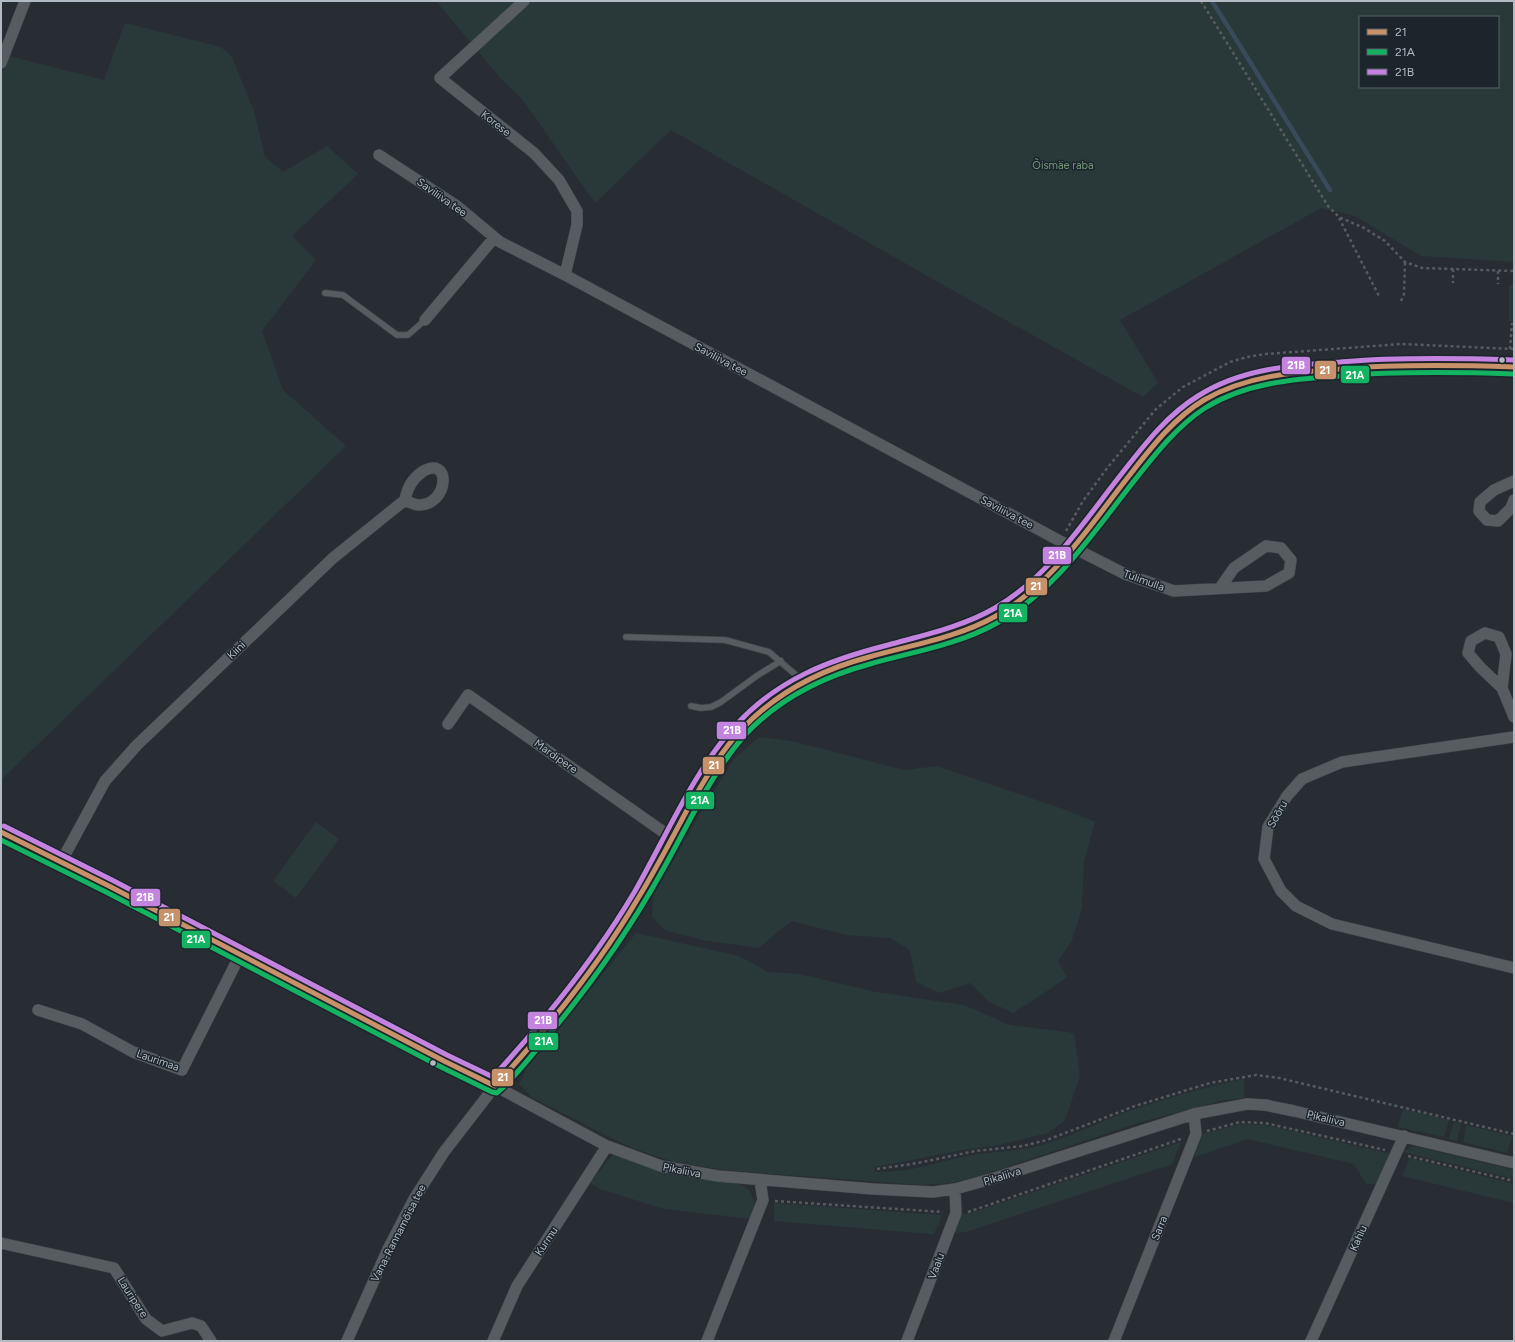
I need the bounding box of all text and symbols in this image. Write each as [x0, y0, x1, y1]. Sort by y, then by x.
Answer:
legend [1359, 16, 1499, 88]
text: 21 [1395, 25, 1407, 39]
text: 21A [1395, 45, 1415, 59]
text: 21B [1395, 65, 1414, 79]
street label: Korese [478, 108, 513, 139]
park label: Õismäe raba [1032, 158, 1094, 172]
street label: Saviliiva tee [414, 175, 469, 219]
street label: Saviliiva tee [692, 340, 749, 379]
unlabelled marker [1497, 355, 1507, 365]
line badge: 21B [1281, 356, 1311, 375]
text: 21B [1287, 359, 1305, 372]
line badge: 21 [1314, 360, 1337, 380]
text: 21 [1319, 364, 1331, 377]
line badge: 21A [1340, 365, 1370, 384]
text: 21A [1346, 369, 1365, 382]
street label: Saviliiva tee [978, 493, 1035, 532]
line badge: 21B [1042, 546, 1072, 565]
text: 21B [1048, 549, 1066, 562]
street label: Tulimulla [1122, 567, 1166, 594]
line badge: 21 [1025, 577, 1048, 596]
text: 21 [1030, 580, 1042, 593]
line badge: 21A [998, 603, 1028, 623]
text: 21A [1004, 607, 1023, 620]
street label: Kiini [224, 639, 248, 662]
line badge: 21B [716, 721, 747, 740]
text: 21B [723, 724, 741, 737]
street label: Mardipere [532, 737, 580, 776]
line badge: 21 [702, 756, 725, 775]
text: 21 [708, 759, 720, 772]
line badge: 21A [685, 791, 715, 810]
text: 21A [691, 794, 710, 807]
street label: Sõõru [1265, 798, 1290, 830]
line badge: 21B [130, 888, 161, 907]
text: 21B [136, 891, 154, 904]
line badge: 21 [158, 908, 181, 927]
text: 21 [163, 911, 175, 924]
line badge: 21A [181, 930, 211, 949]
text: 21A [187, 933, 206, 946]
line badge: 21B [527, 1011, 558, 1030]
text: 21B [534, 1014, 552, 1027]
line badge: 21A [528, 1032, 559, 1051]
text: 21A [535, 1035, 554, 1048]
street label: Laurimaa [135, 1047, 181, 1074]
unlabelled marker [428, 1058, 438, 1068]
line badge: 21 [491, 1068, 514, 1087]
text: 21 [497, 1071, 509, 1084]
street label: Pikaliiva [1306, 1108, 1346, 1129]
street label: Pikaliiva [662, 1160, 702, 1181]
street label: Pikaliiva [982, 1165, 1022, 1188]
street label: Vana-Rannamõisa tee [368, 1182, 429, 1284]
street label: Sarra [1149, 1214, 1170, 1242]
street label: Kahlu [1347, 1223, 1370, 1253]
street label: Kurmu [532, 1224, 561, 1258]
street label: Vaalu [926, 1251, 947, 1281]
street label: Lauripere [115, 1274, 151, 1320]

